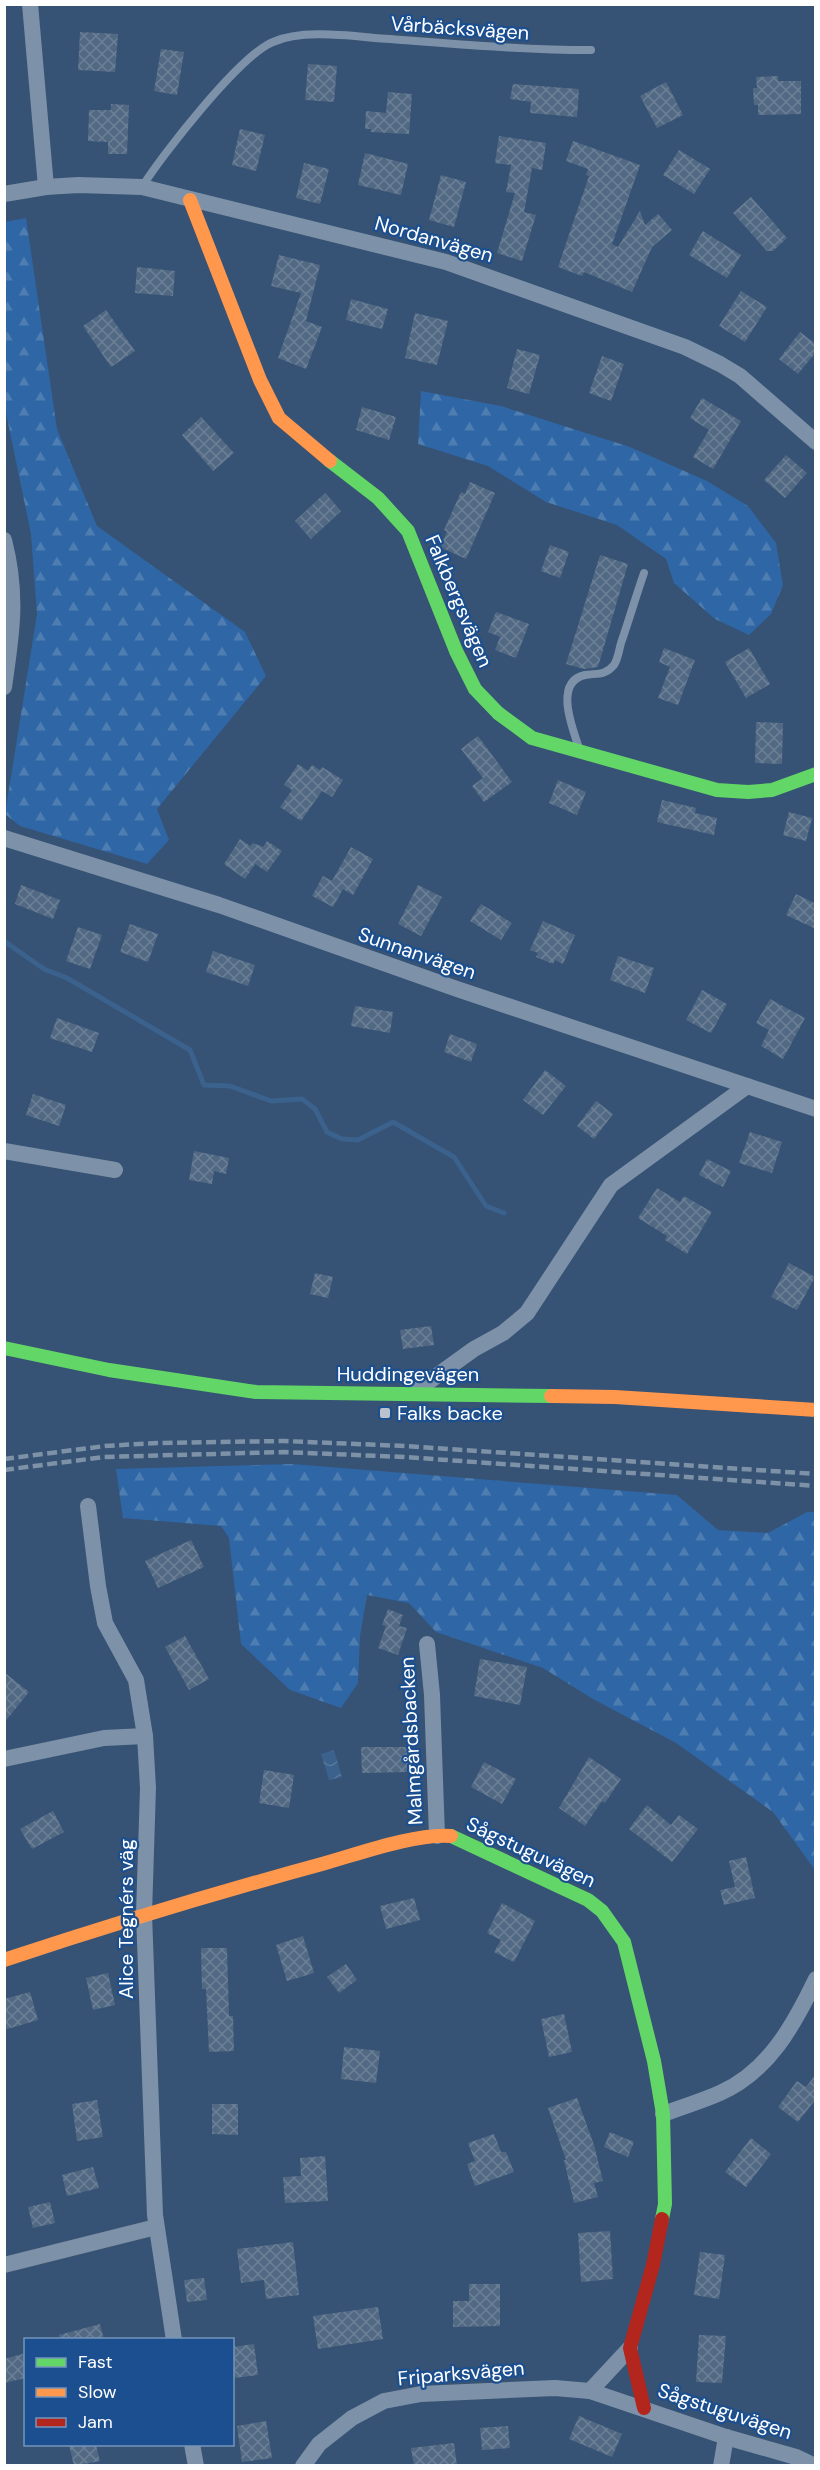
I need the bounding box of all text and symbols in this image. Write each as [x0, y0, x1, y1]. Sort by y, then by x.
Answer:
street label: Vårbäcksvägen [390, 10, 530, 46]
street label: Nordanvägen [372, 210, 496, 268]
street label: Falkbergsvägen [419, 531, 499, 671]
street label: Sunnanvägen [355, 921, 479, 985]
street label: Huddingevägen [337, 1361, 479, 1387]
place label: Falks backe [397, 1400, 503, 1426]
marker: Falks backe [378, 1406, 392, 1420]
street label: Malmgårdsbacken [394, 1656, 428, 1826]
street label: Sågstuguvägen [462, 1811, 600, 1893]
street label: Alice Tegnérs väg [113, 1839, 139, 1999]
legend [24, 2338, 234, 2446]
text: Fast [78, 2350, 113, 2374]
street label: Friparksvägen [396, 2355, 526, 2391]
street label: Sågstuguvägen [655, 2377, 795, 2445]
text: Slow [78, 2380, 117, 2404]
text: Jam [78, 2410, 113, 2434]

